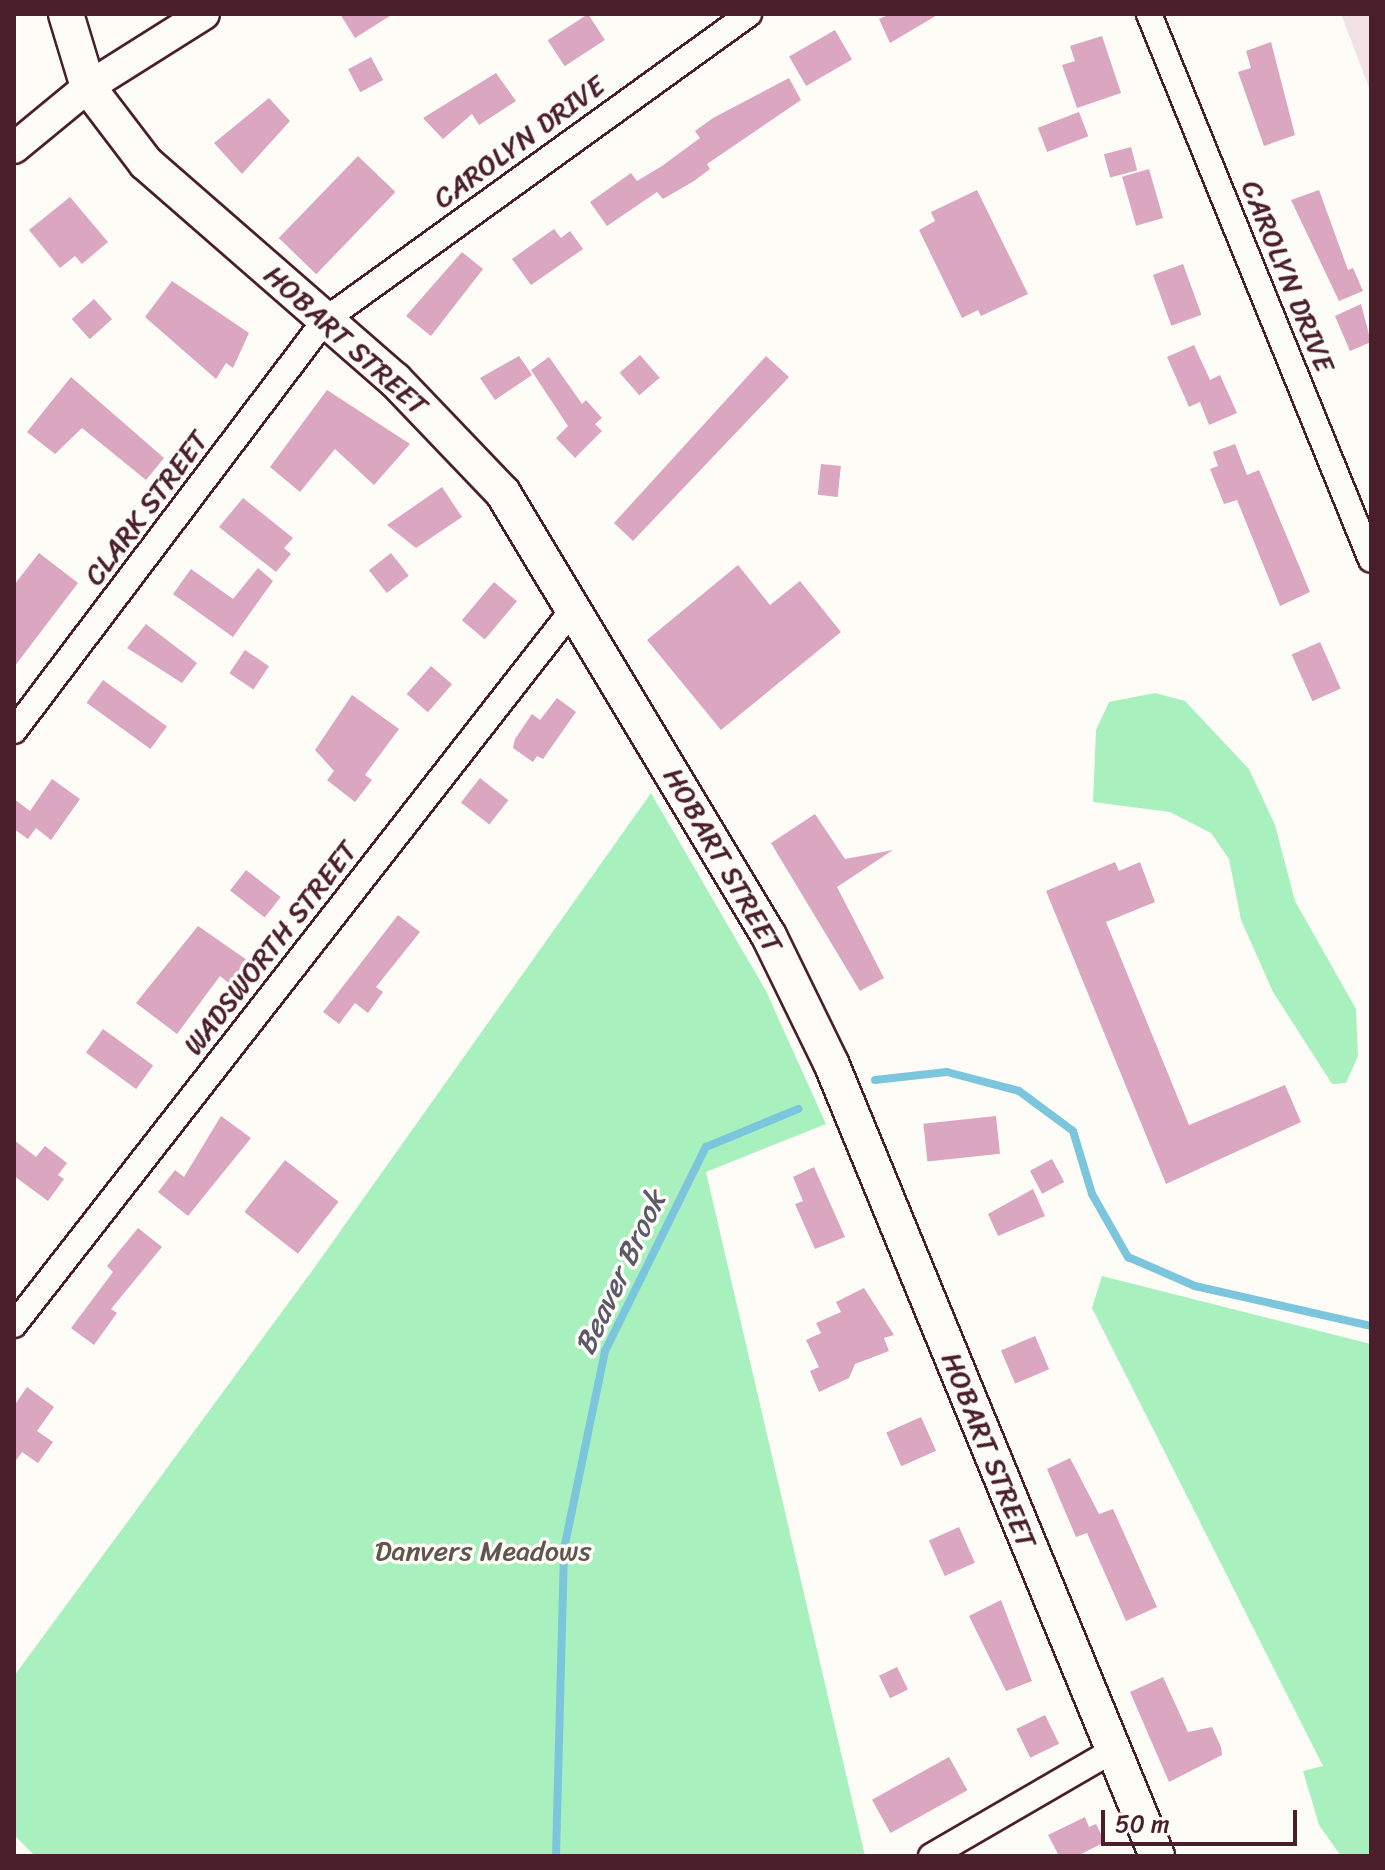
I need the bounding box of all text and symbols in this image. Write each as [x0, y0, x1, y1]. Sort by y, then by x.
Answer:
street label: CAROLYN DRIVE [427, 69, 611, 215]
street label: CAROLYN DRIVE [1234, 175, 1342, 377]
street label: HOBART STREET [257, 257, 435, 423]
street label: CLARK STREET [77, 424, 215, 592]
street label: HOBART STREET [656, 761, 790, 959]
street label: WADSWORTH STREET [176, 834, 364, 1062]
water label: Beaver Brook [567, 1186, 673, 1360]
street label: HOBART STREET [934, 1347, 1044, 1553]
park label: Danvers Meadows [375, 1534, 591, 1568]
scale bar [1105, 1794, 1301, 1844]
text: 50 m [1115, 1803, 1170, 1845]

